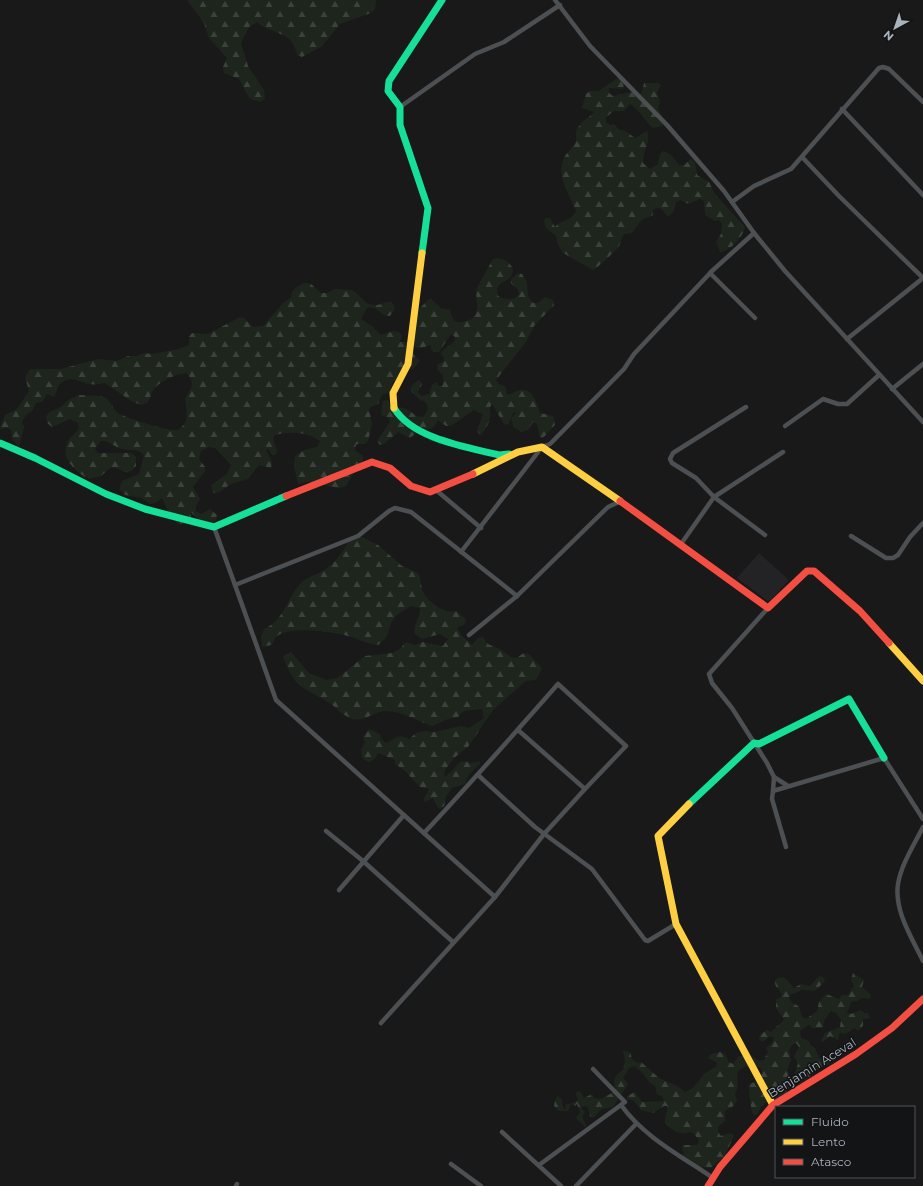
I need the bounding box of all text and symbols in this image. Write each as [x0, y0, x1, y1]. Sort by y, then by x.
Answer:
north arrow [875, 8, 915, 48]
text: N [881, 27, 896, 44]
street label: Benjamín Aceval [765, 1034, 858, 1101]
legend [775, 1106, 915, 1178]
text: Fluido [811, 1114, 849, 1129]
text: Lento [811, 1134, 846, 1149]
text: Atasco [811, 1154, 851, 1169]

